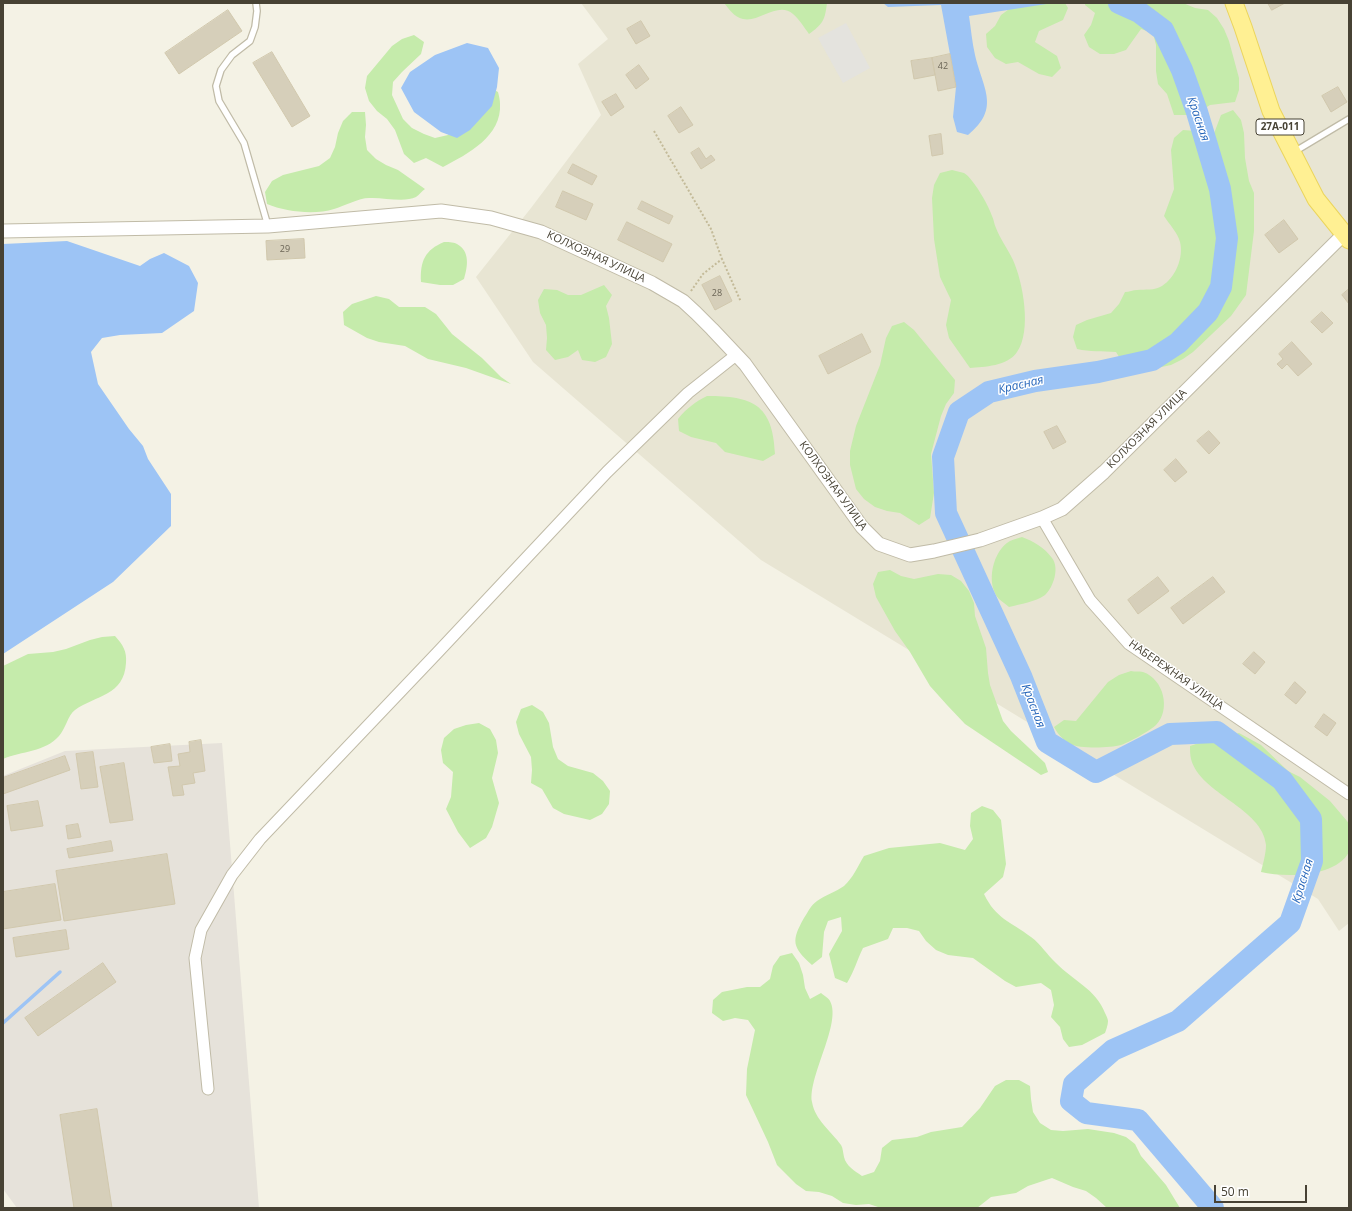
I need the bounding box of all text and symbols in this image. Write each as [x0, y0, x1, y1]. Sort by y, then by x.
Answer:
house number: 42 [938, 61, 948, 71]
water label: Красная [1184, 95, 1212, 143]
road number: 27А-011 [1256, 119, 1304, 135]
street label: КОЛХОЗНАЯ УЛИЦА [545, 228, 647, 286]
house number: 29 [280, 244, 290, 254]
house number: 28 [712, 288, 722, 298]
water label: Красная [997, 373, 1045, 397]
street label: КОЛХОЗНАЯ УЛИЦА [1104, 386, 1190, 472]
street label: КОЛХОЗНАЯ УЛИЦА [796, 439, 870, 533]
street label: НАБЕРЕЖНАЯ УЛИЦА [1126, 637, 1226, 713]
water label: Красная [1018, 682, 1048, 730]
water label: Красная [1289, 857, 1317, 905]
scale bar [1216, 1177, 1309, 1203]
text: 50 m [1221, 1183, 1249, 1200]

